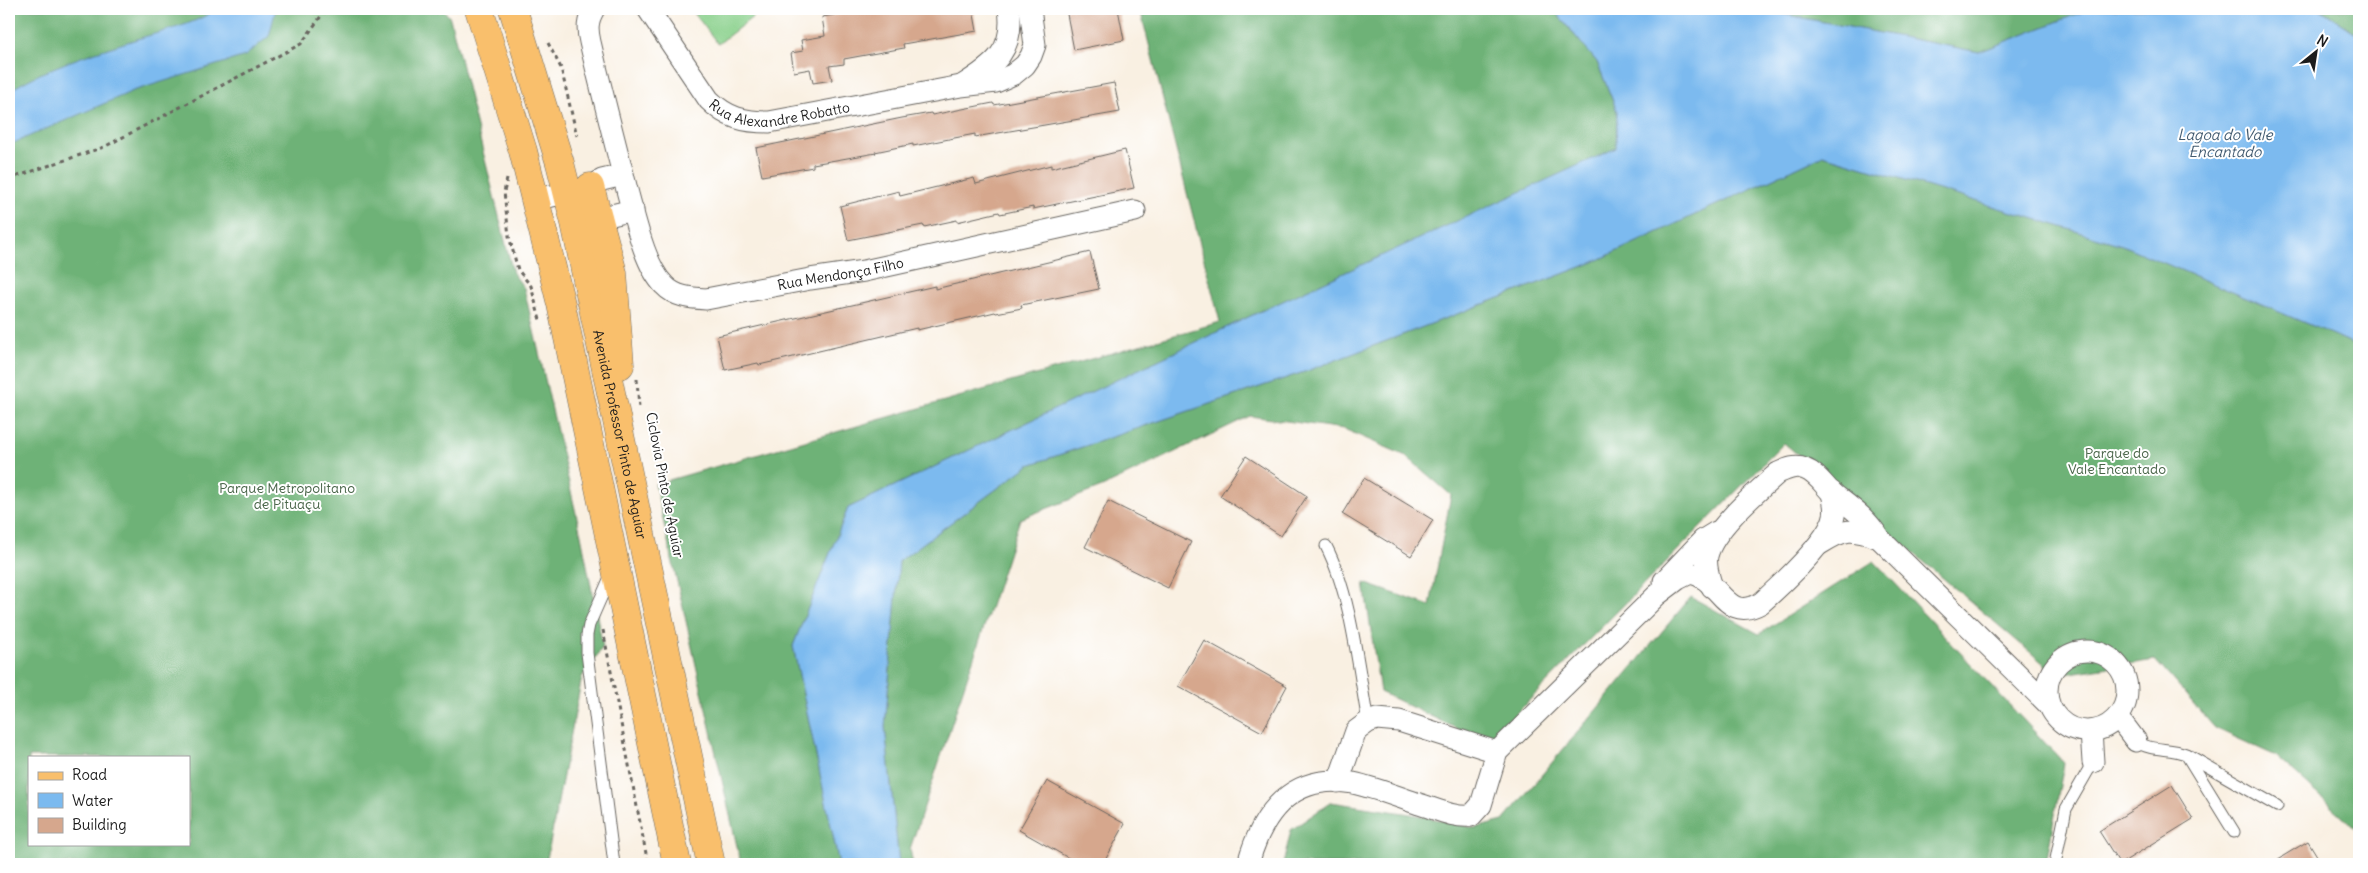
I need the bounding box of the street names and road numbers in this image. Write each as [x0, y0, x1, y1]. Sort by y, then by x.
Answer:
street label: Rua Alexandre Robatto [705, 95, 851, 131]
street label: Rua Mendonça Filho [776, 253, 905, 294]
street label: Avenida Professor Pinto de Aguiar [589, 328, 651, 541]
street label: Ciclovia Pinto de Aguiar [642, 411, 688, 560]

